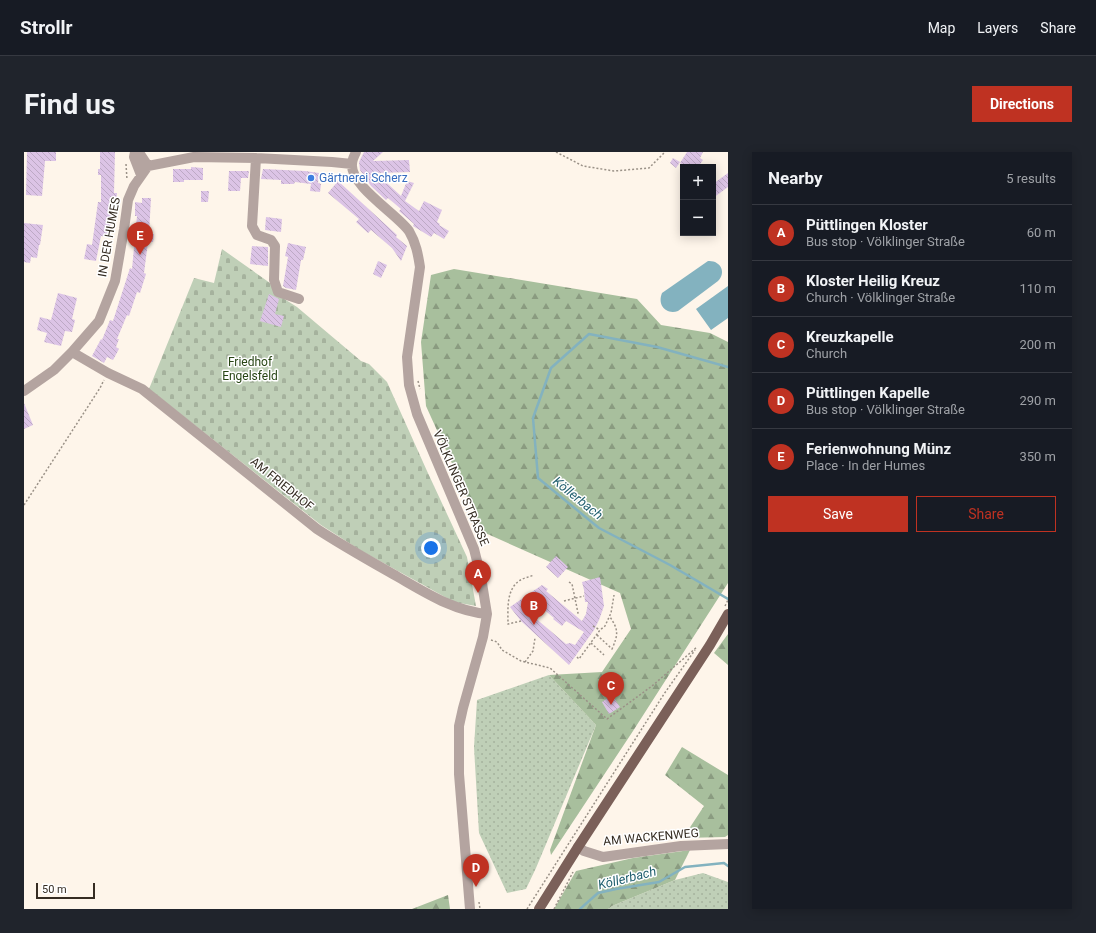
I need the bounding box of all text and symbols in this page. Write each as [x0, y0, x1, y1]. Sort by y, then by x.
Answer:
text: Strollr [20, 16, 73, 39]
text: Map [928, 20, 955, 36]
text: Layers [977, 20, 1018, 36]
text: Share [1040, 20, 1076, 36]
button: Directions [972, 86, 1072, 122]
text: Find us [24, 88, 115, 121]
map controls [680, 164, 716, 236]
button: + [680, 164, 716, 200]
text: Nearby [768, 168, 823, 188]
place label: Gärtnerei Scherz [319, 171, 408, 185]
text: 5 results [1006, 171, 1056, 186]
marker: Gärtnerei Scherz [306, 173, 316, 183]
street label: IN DER HUMES [95, 196, 123, 278]
button: − [680, 200, 716, 236]
text: Püttlingen Kloster [806, 216, 928, 234]
pin: E [127, 222, 153, 255]
text: A [777, 225, 785, 240]
text: 60 m [1027, 225, 1056, 240]
text: Bus stop · Völklinger Straße [806, 234, 965, 249]
text: Kloster Heilig Kreuz [806, 272, 940, 290]
text: B [777, 281, 785, 296]
text: 110 m [1019, 281, 1056, 296]
text: Church · Völklinger Straße [806, 290, 955, 305]
text: Kreuzkapelle [806, 328, 894, 346]
text: C [777, 337, 785, 352]
text: 200 m [1019, 337, 1056, 352]
text: Church [806, 346, 847, 361]
park label: Friedhof Engelsfeld [222, 355, 278, 383]
text: Püttlingen Kapelle [806, 384, 930, 402]
text: D [777, 393, 785, 408]
text: 290 m [1019, 393, 1056, 408]
text: Bus stop · Völklinger Straße [806, 402, 965, 417]
street label: VÖLKLINGER STRASSE [430, 428, 493, 548]
text: Ferienwohnung Münz [806, 440, 951, 458]
text: E [777, 449, 785, 464]
text: 350 m [1019, 449, 1056, 464]
street label: AM FRIEDHOF [248, 454, 316, 514]
text: Place · In der Humes [806, 458, 925, 473]
water label: Köllerbach [550, 473, 606, 523]
button: Save [768, 496, 908, 532]
button: Share [916, 496, 1056, 532]
your location [421, 538, 441, 558]
pin: A [465, 560, 491, 593]
pin: B [521, 592, 547, 625]
pin: C [598, 672, 624, 705]
street label: AM WACKENWEG [603, 826, 699, 848]
pin: D [463, 854, 489, 887]
water label: Köllerbach [596, 864, 658, 892]
scale bar [36, 881, 95, 900]
text: 50 m [42, 883, 67, 896]

